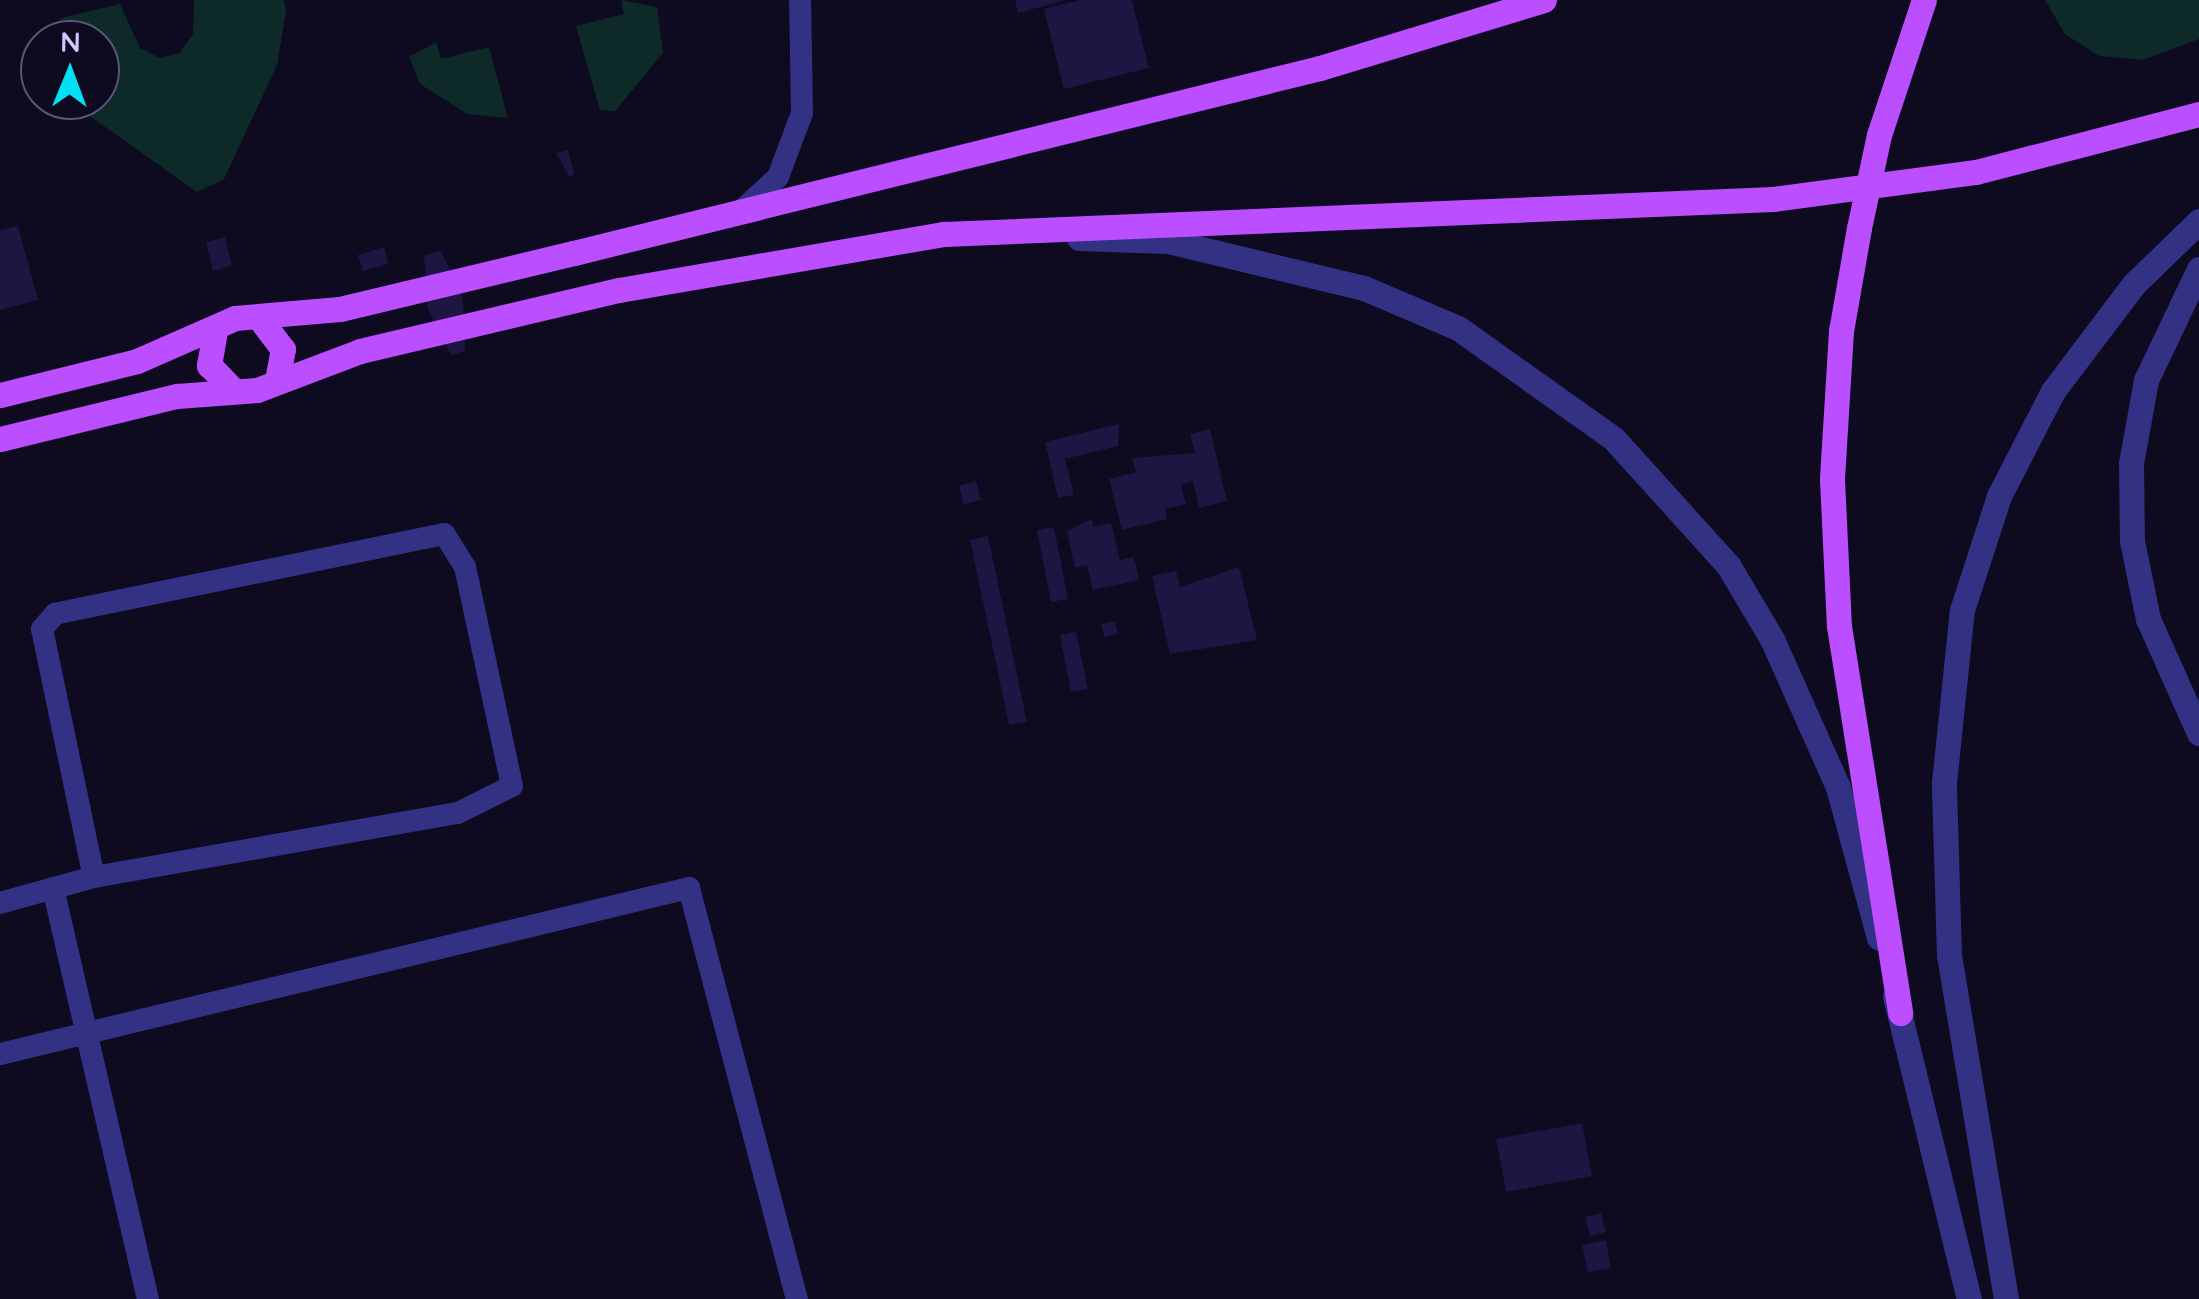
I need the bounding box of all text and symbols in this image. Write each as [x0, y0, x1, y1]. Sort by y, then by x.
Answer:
north arrow [20, 20, 120, 120]
text: N [60, 24, 81, 59]

